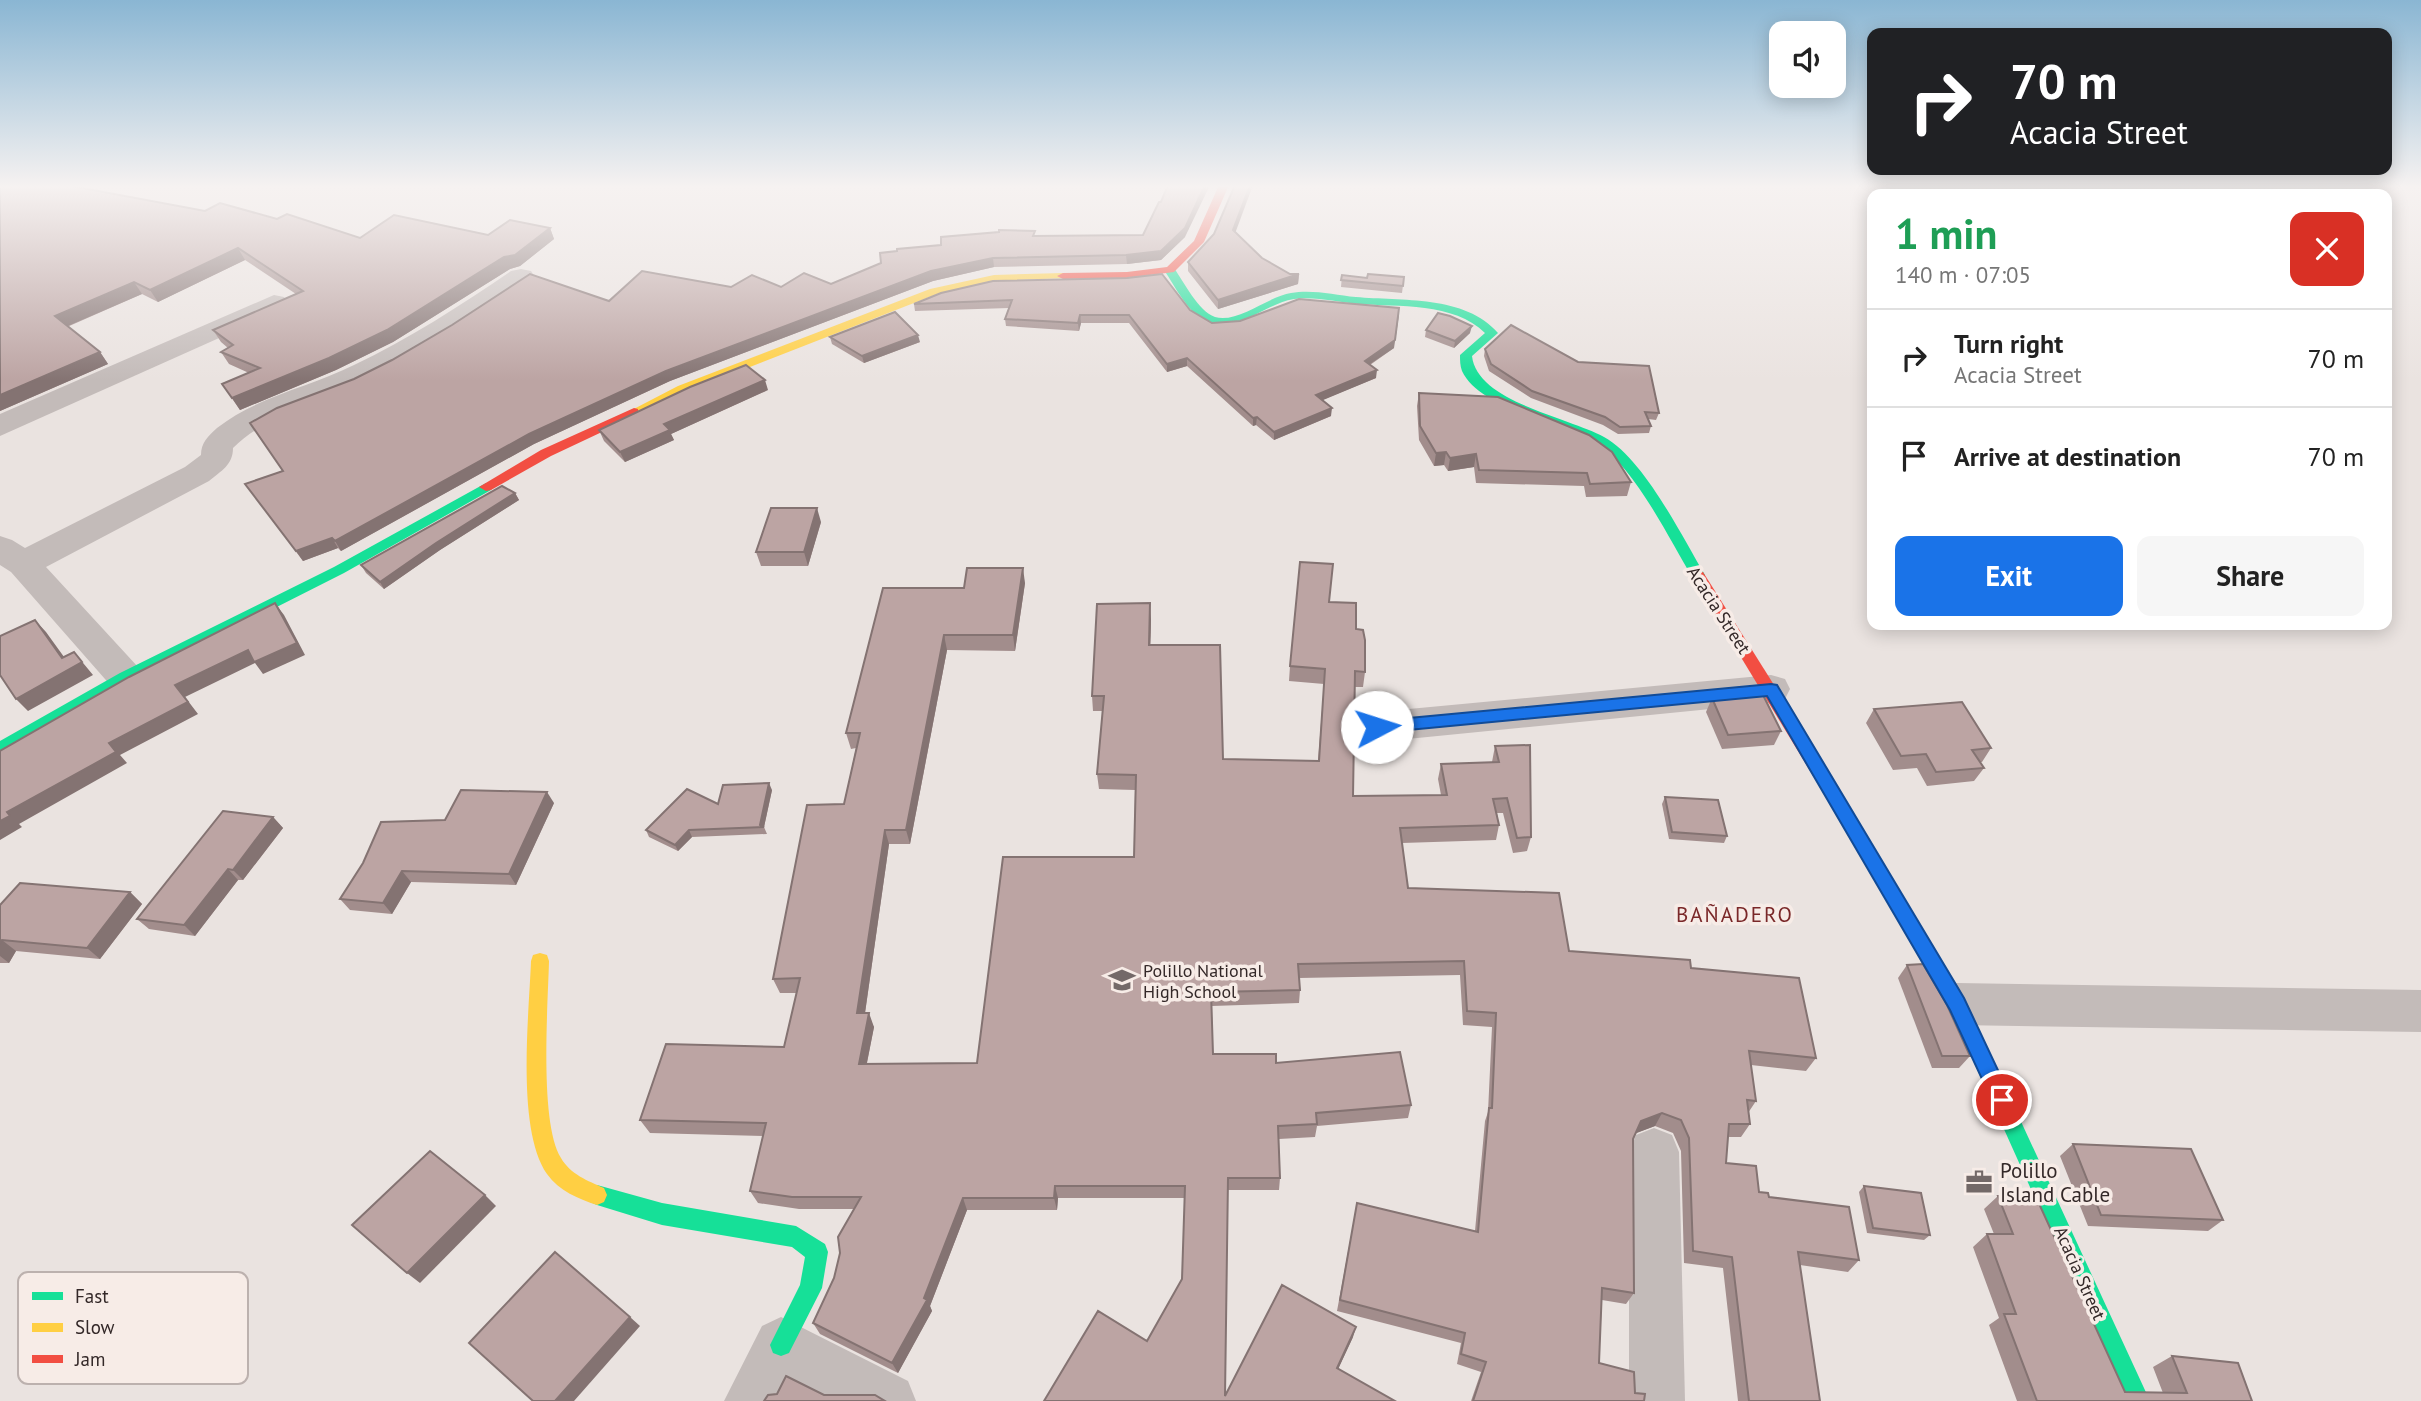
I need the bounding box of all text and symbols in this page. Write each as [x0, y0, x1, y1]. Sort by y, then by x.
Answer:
map controls [1769, 21, 1846, 98]
button: sound [1769, 21, 1846, 98]
text: 70 m [2010, 49, 2117, 113]
icon: right [1895, 56, 1986, 147]
text: Acacia Street [2010, 111, 2188, 153]
text: 1 min [1895, 206, 1997, 261]
button: close [2290, 212, 2364, 286]
text: 140 m · 07:05 [1895, 260, 2031, 289]
text: Turn right [1954, 327, 2063, 360]
icon: right [1895, 339, 1933, 377]
text: 70 m [2308, 342, 2364, 375]
text: Acacia Street [1954, 360, 2082, 389]
icon: arrive [1895, 437, 1933, 475]
text: Arrive at destination [1954, 440, 2181, 473]
text: 70 m [2308, 440, 2364, 473]
button: Exit [1895, 536, 2123, 616]
button: Share [2137, 536, 2364, 616]
street label: Acacia Street [1682, 562, 1756, 658]
position arrow [1340, 690, 1414, 764]
district label: BAÑADERO [1676, 901, 1794, 928]
place label: Polillo National High School [1143, 959, 1263, 1003]
school or university icon: Polillo National High School [1107, 965, 1137, 995]
pin [1972, 1070, 2032, 1130]
icon: arrive [1983, 1081, 2021, 1119]
place label: Polillo Island Cable [2000, 1157, 2110, 1208]
office icon: Polillo Island Cable [1964, 1167, 1994, 1197]
street label: Acacia Street [2049, 1223, 2111, 1323]
legend [18, 1272, 248, 1384]
text: Fast [75, 1284, 109, 1308]
text: Slow [75, 1315, 115, 1339]
text: Jam [74, 1347, 105, 1371]

